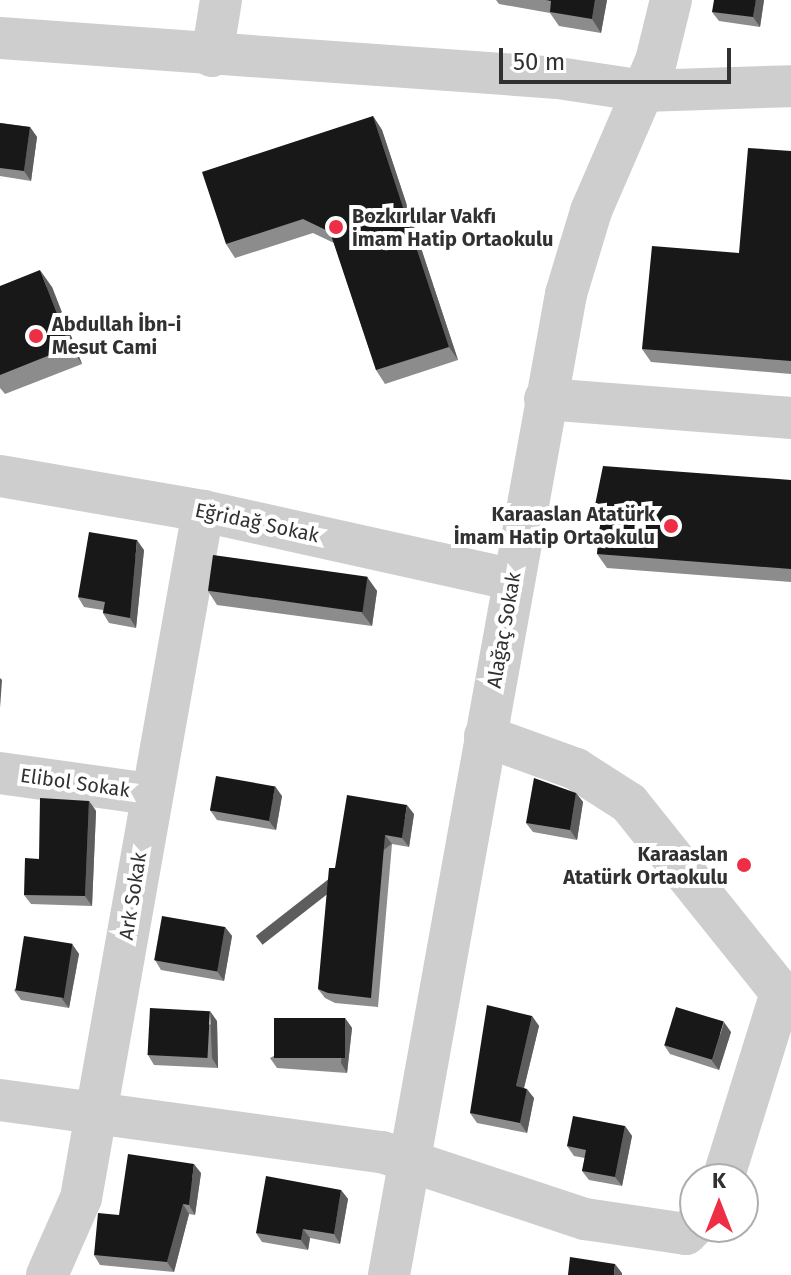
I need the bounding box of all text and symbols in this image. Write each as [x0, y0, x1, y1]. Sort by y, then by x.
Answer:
scale bar [503, 32, 735, 82]
text: 50 m [513, 48, 565, 76]
place label: Bozkırlılar Vakfı İmam Hatip Ortaokulu [352, 204, 553, 251]
marker: Bozkırlılar Vakfı İmam Hatip Ortaokulu [327, 218, 345, 236]
place label: Abdullah İbn-i Mesut Cami [52, 312, 181, 359]
marker: Abdullah İbn-i Mesut Cami [27, 327, 45, 345]
street label: Eğridağ Sokak [193, 498, 321, 548]
place label: Karaaslan Atatürk İmam Hatip Ortaokulu [454, 502, 655, 549]
marker: Karaaslan Atatürk İmam Hatip Ortaokulu [662, 517, 680, 535]
street label: Alağaç Sokak [482, 570, 526, 690]
street label: Elibol Sokak [19, 763, 131, 803]
place label: Karaaslan Atatürk Ortaokulu [563, 842, 728, 889]
street label: Ark Sokak [114, 850, 152, 942]
marker: Karaaslan Atatürk Ortaokulu [735, 856, 753, 874]
north arrow [679, 1163, 759, 1243]
text: K [712, 1167, 726, 1194]

